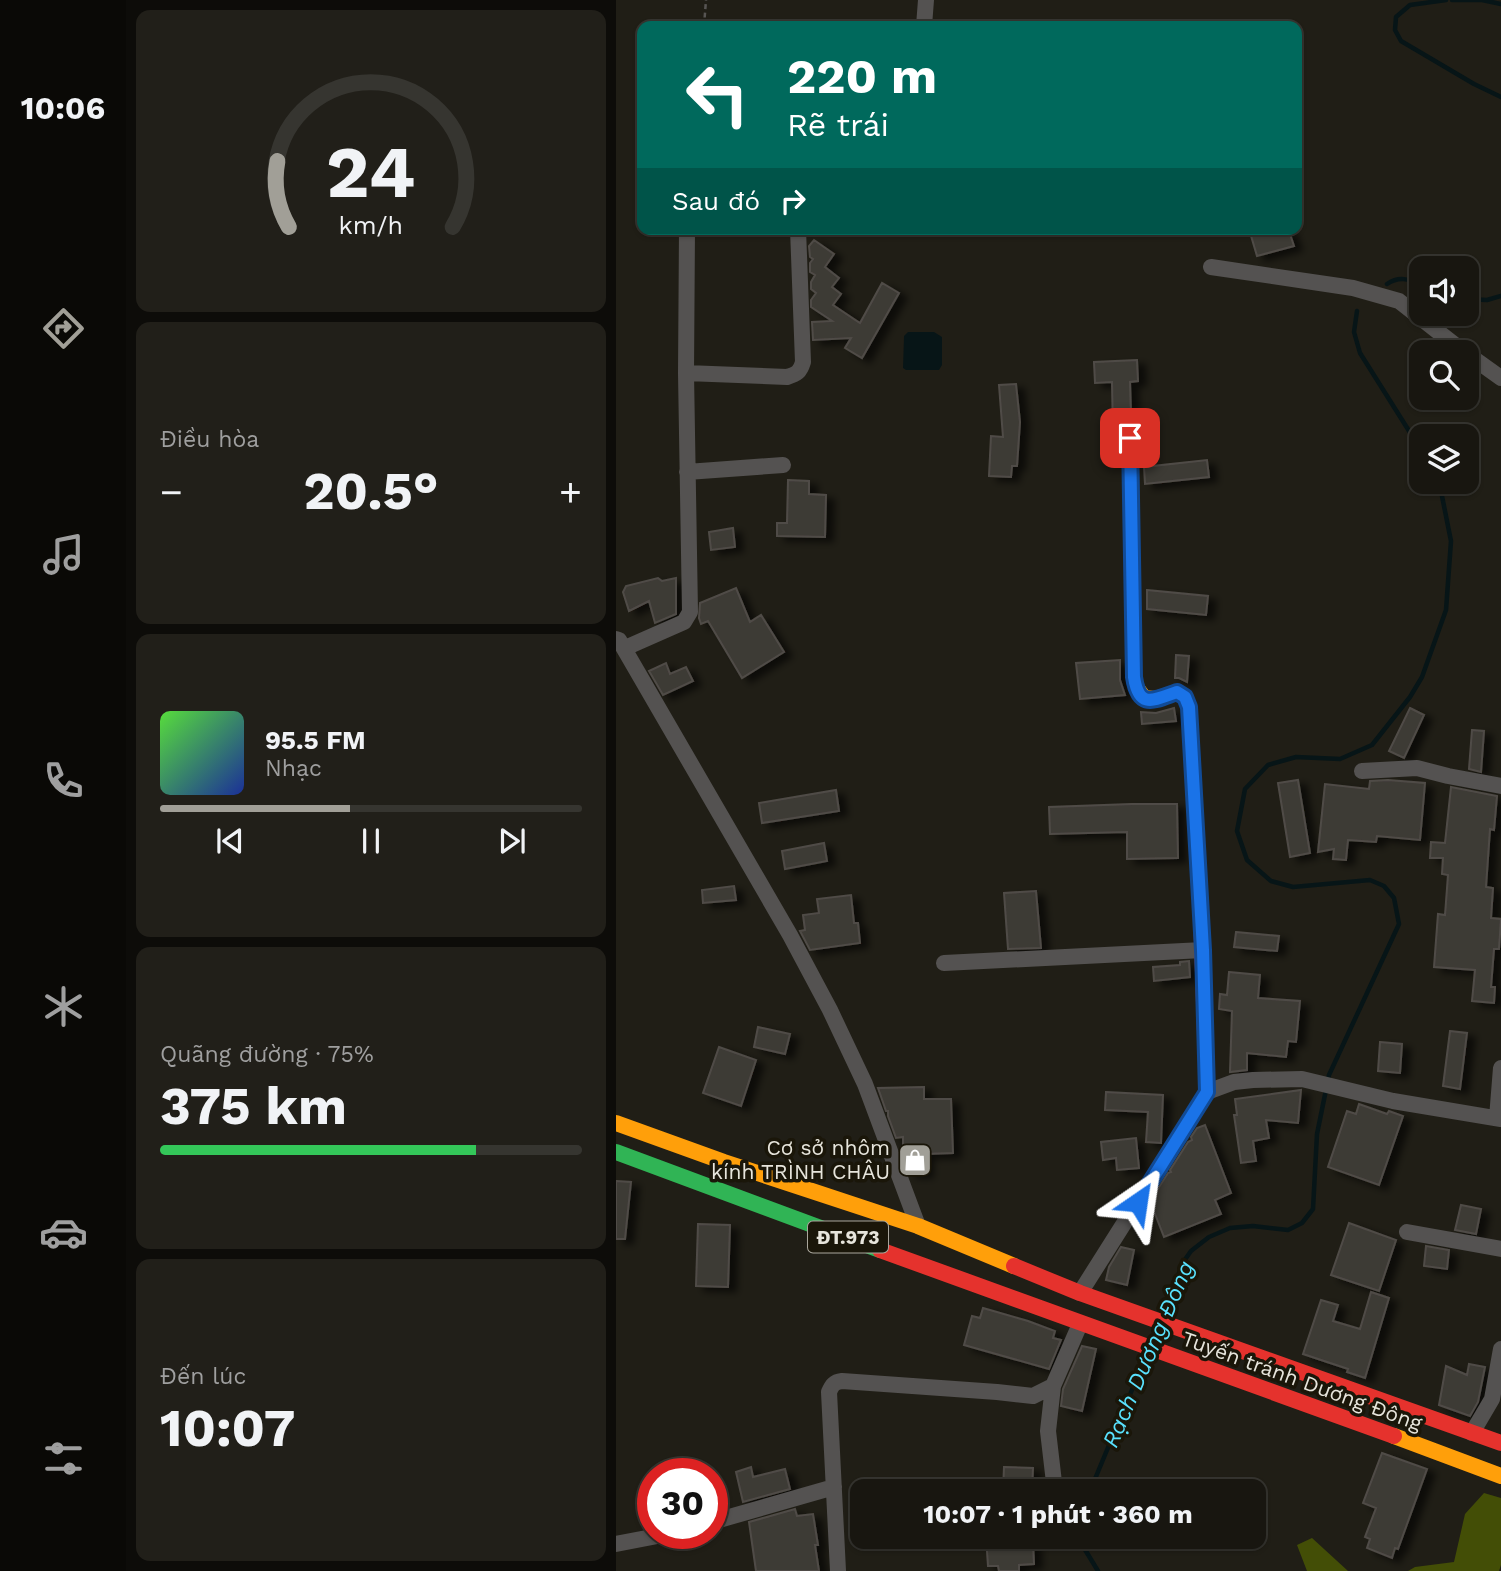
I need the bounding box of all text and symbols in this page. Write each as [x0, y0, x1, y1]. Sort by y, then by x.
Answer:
text: 220 m [787, 47, 937, 105]
icon: left [672, 49, 763, 140]
text: 10:06 [21, 89, 105, 127]
text: Rẽ trái [787, 106, 889, 144]
text: 24 [326, 129, 416, 215]
icon: right [774, 182, 812, 220]
text: Sau đó [672, 186, 760, 216]
text: km/h [339, 211, 403, 240]
map controls [1409, 256, 1479, 494]
button: sound [1409, 256, 1479, 326]
icon: directions [39, 304, 88, 353]
button: search [1409, 340, 1479, 410]
pin [1100, 408, 1160, 468]
icon: arrive [1111, 419, 1149, 457]
button: layers [1409, 424, 1479, 494]
text: Điều hòa [160, 426, 259, 453]
text: 20.5° [303, 461, 439, 522]
text: − [160, 470, 183, 514]
text: + [559, 470, 582, 514]
icon: music [39, 530, 88, 579]
text: 95.5 FM [265, 725, 366, 755]
text: Nhạc [265, 755, 322, 782]
icon: phone [39, 756, 88, 805]
icon: previous [211, 822, 249, 860]
icon: pause [352, 822, 390, 860]
icon: next [493, 822, 531, 860]
icon: climate [39, 982, 88, 1031]
text: Quãng đường · 75% [160, 1041, 374, 1068]
text: 375 km [160, 1076, 347, 1137]
place label: Cơ sở nhôm kính TRÌNH CHÂU [711, 1135, 890, 1184]
shop icon: Cơ sở nhôm kính TRÌNH CHÂU [896, 1141, 934, 1179]
position arrow [1101, 1165, 1175, 1239]
icon: car [39, 1208, 88, 1257]
road number: ĐT.973 [808, 1222, 888, 1252]
water label: Rạch Dương Đông [1097, 1257, 1200, 1451]
street label: Tuyến tránh Dương Đông [1179, 1325, 1426, 1436]
text: Đến lúc [160, 1363, 246, 1390]
text: 10:07 [160, 1398, 295, 1459]
icon: filters [39, 1434, 88, 1483]
speed limit sign: 30 [637, 1458, 728, 1549]
text: 10:07 · 1 phút · 360 m [923, 1499, 1193, 1529]

